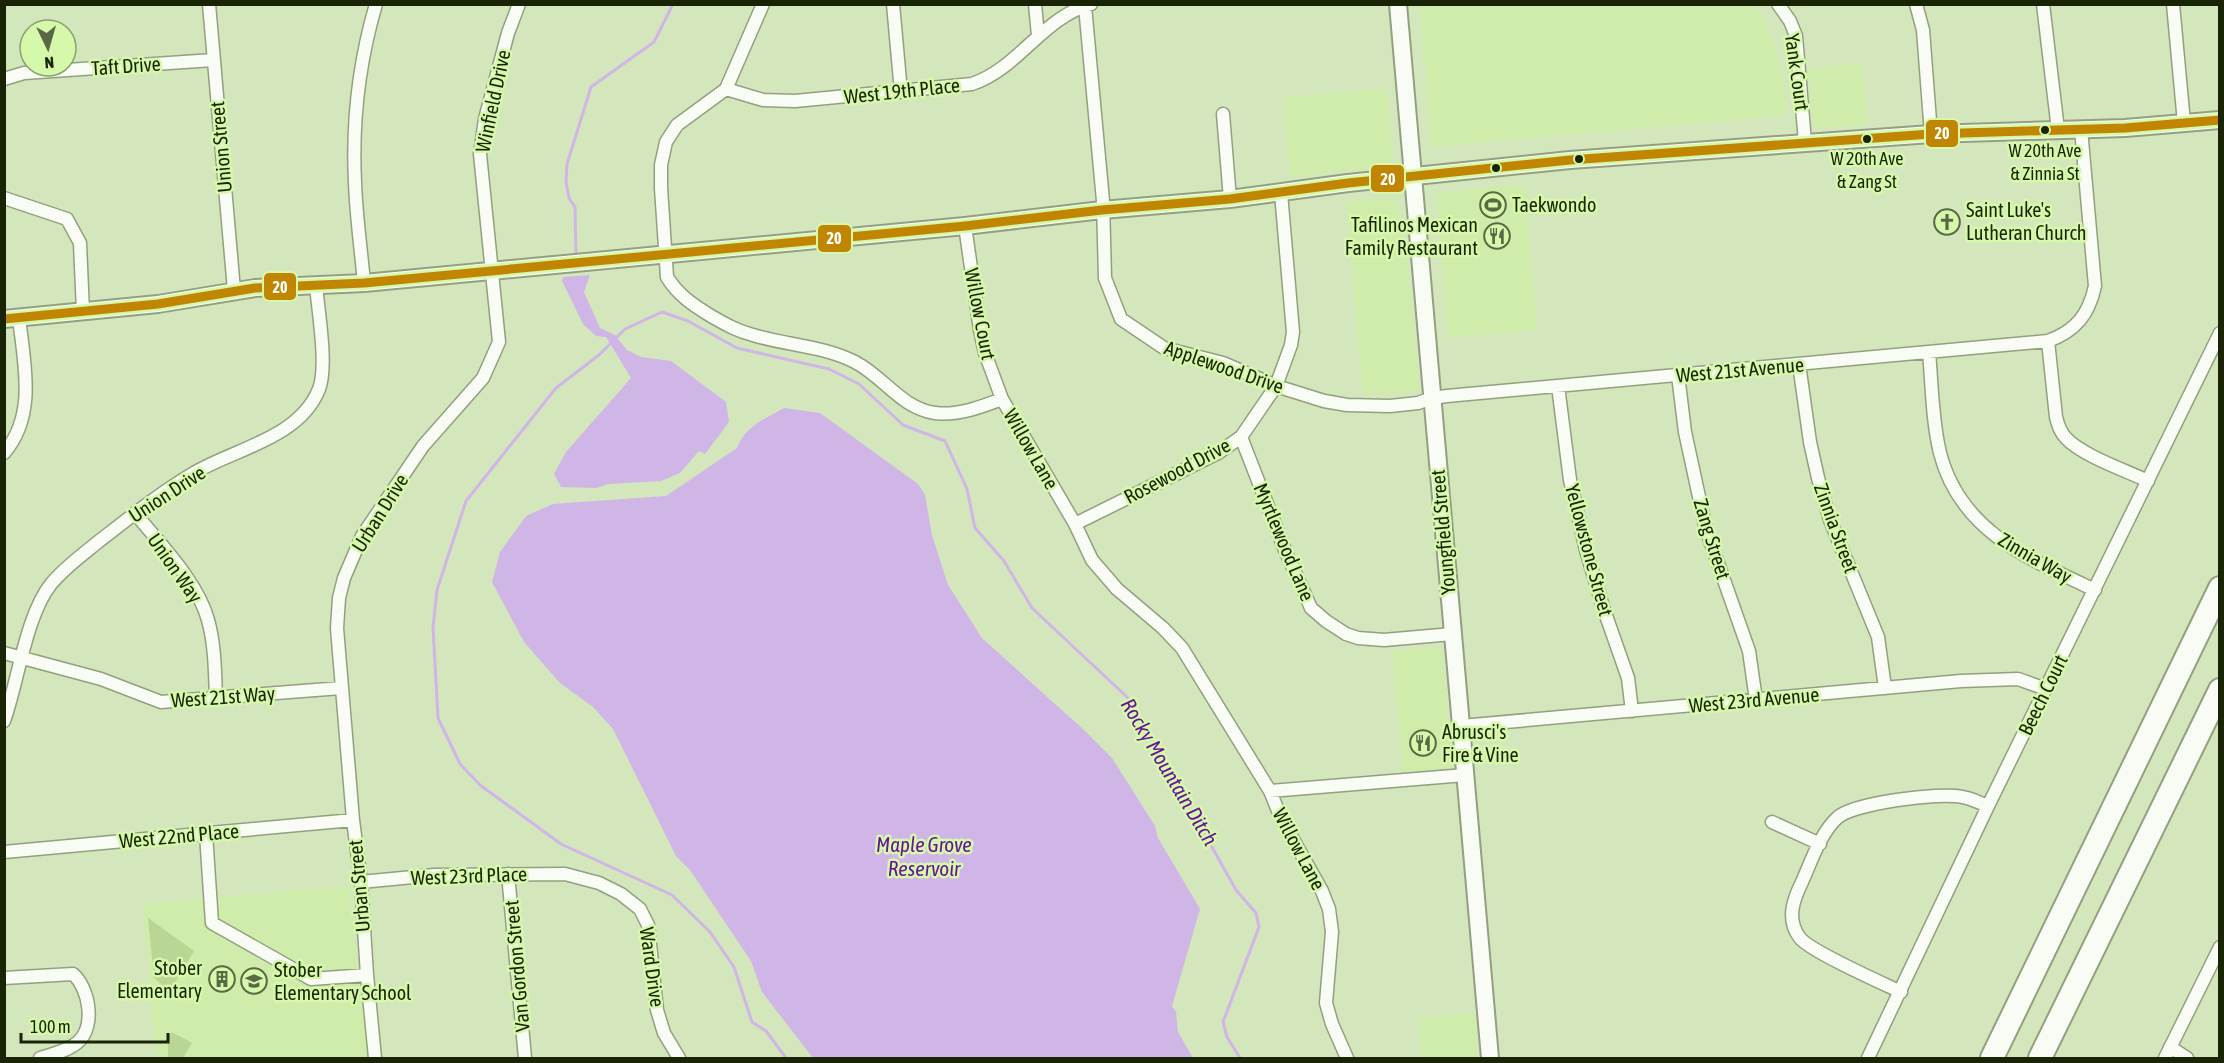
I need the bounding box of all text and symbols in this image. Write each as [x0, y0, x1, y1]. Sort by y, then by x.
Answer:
north arrow [18, 18, 78, 78]
street label: Yank Court [1781, 32, 1814, 112]
street label: Winfield Drive [470, 48, 515, 154]
street label: Taft Drive [90, 52, 161, 79]
text: N [44, 54, 55, 72]
street label: West 19th Place [843, 73, 961, 108]
street label: Union Street [205, 100, 236, 194]
line badge: 20 [1925, 119, 1959, 148]
text: 20 [1934, 124, 1950, 142]
marker: W 20th Ave & Zinnia St [2039, 124, 2051, 136]
marker: W 20th Ave & Zang St [1861, 133, 1873, 145]
place label: W 20th Ave & Zinnia St [2008, 140, 2082, 184]
place label: W 20th Ave & Zang St [1830, 148, 1904, 192]
unlabelled marker [1573, 153, 1585, 165]
unlabelled marker [1490, 162, 1502, 174]
line badge: 20 [1370, 164, 1405, 193]
text: 20 [1380, 170, 1396, 188]
sports icon: Taekwondo [1478, 190, 1508, 220]
place label: Taekwondo [1512, 193, 1596, 216]
place label: Saint Luke's Lutheran Church [1966, 198, 2087, 244]
church icon: Saint Luke's Lutheran Church [1932, 207, 1962, 237]
place label: Tafilinos Mexican Family Restaurant [1345, 213, 1478, 259]
restaurant icon: Tafilinos Mexican Family Restaurant [1482, 221, 1512, 251]
line badge: 20 [817, 224, 852, 253]
text: 20 [826, 229, 842, 247]
street label: Willow Court [960, 266, 1001, 362]
line badge: 20 [263, 272, 297, 301]
text: 20 [272, 278, 288, 296]
street label: Applewood Drive [1162, 335, 1287, 398]
street label: West 21st Avenue [1675, 352, 1805, 387]
street label: Willow Lane [999, 404, 1064, 493]
street label: Rosewood Drive [1120, 433, 1234, 508]
street label: Union Drive [124, 460, 209, 527]
street label: Youngfield Street [1426, 468, 1459, 596]
street label: Urban Drive [347, 469, 413, 556]
street label: Myrtlewood Lane [1249, 479, 1320, 604]
street label: Zinnia Street [1810, 480, 1863, 576]
street label: Yellowstone Street [1561, 481, 1618, 619]
street label: Zang Street [1689, 496, 1736, 582]
street label: Zinnia Way [1994, 527, 2076, 588]
street label: Union Way [143, 529, 208, 607]
street label: Beech Court [2013, 651, 2072, 739]
street label: West 21st Way [170, 681, 276, 712]
street label: West 23rd Avenue [1688, 682, 1820, 717]
water label: Rocky Mountain Ditch [1117, 694, 1223, 849]
place label: Abrusci's Fire & Vine [1442, 720, 1519, 766]
restaurant icon: Abrusci's Fire & Vine [1408, 728, 1438, 758]
street label: Willow Lane [1268, 804, 1331, 894]
street label: West 22nd Place [118, 819, 240, 852]
water label: Maple Grove Reservoir [876, 832, 972, 880]
street label: Urban Street [343, 839, 374, 933]
street label: West 23rd Place [410, 862, 528, 889]
street label: Van Gordon Street [499, 899, 534, 1033]
street label: Ward Drive [636, 926, 669, 1008]
place label: Stober Elementary [117, 956, 203, 1002]
place label: Stober Elementary School [274, 958, 412, 1004]
building icon: Stober Elementary [207, 964, 237, 994]
school or university icon: Stober Elementary School [239, 966, 269, 996]
scale bar [21, 1006, 168, 1044]
text: 100 m [30, 1016, 71, 1037]

